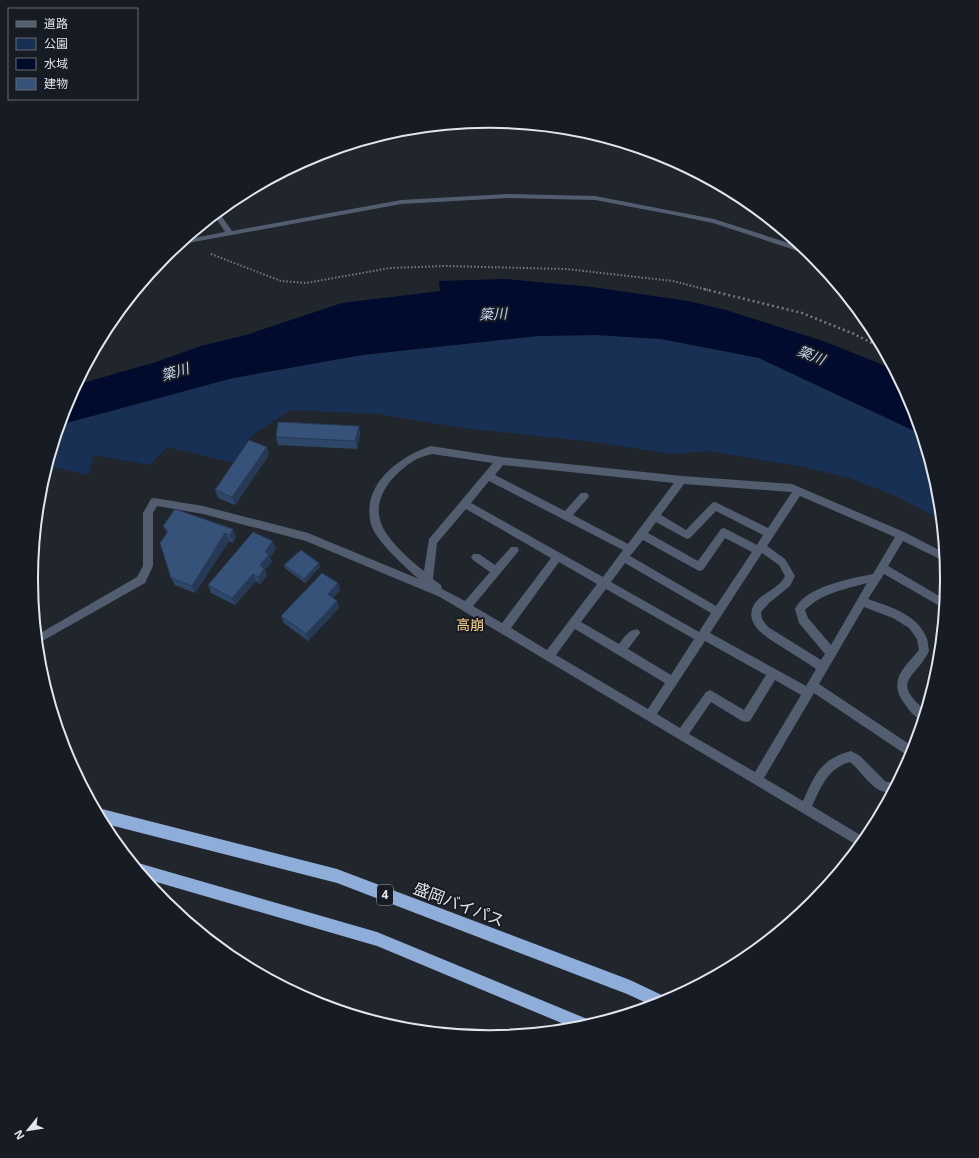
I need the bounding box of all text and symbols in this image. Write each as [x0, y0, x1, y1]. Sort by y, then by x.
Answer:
legend [8, 8, 138, 100]
text: 道路 [44, 15, 68, 32]
text: 公園 [44, 35, 68, 52]
text: 水域 [44, 55, 68, 72]
text: 建物 [44, 75, 68, 92]
water label: 簗川 [478, 303, 509, 324]
water label: 簗川 [795, 340, 830, 369]
water label: 簗川 [159, 358, 193, 385]
district label: 高崩 [456, 615, 484, 634]
street label: 盛岡バイパス [410, 877, 508, 931]
road number: 4 [377, 885, 393, 905]
north arrow [8, 1110, 48, 1150]
text: N [10, 1128, 28, 1143]

